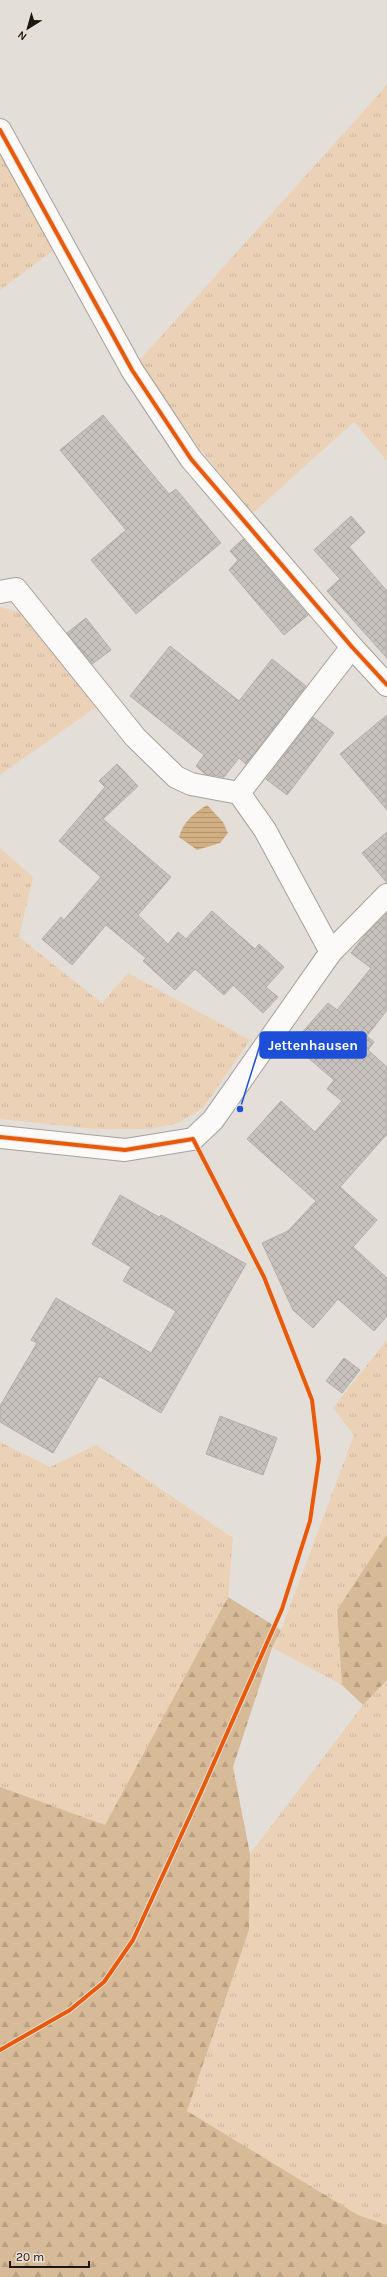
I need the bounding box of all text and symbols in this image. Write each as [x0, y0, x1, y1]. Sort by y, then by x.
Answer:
north arrow [8, 8, 48, 48]
text: N [15, 28, 29, 43]
callout: Jettenhausen [260, 1032, 366, 1058]
text: Jettenhausen [268, 1037, 358, 1054]
scale bar [10, 2243, 89, 2269]
text: 20 m [16, 2250, 44, 2264]

